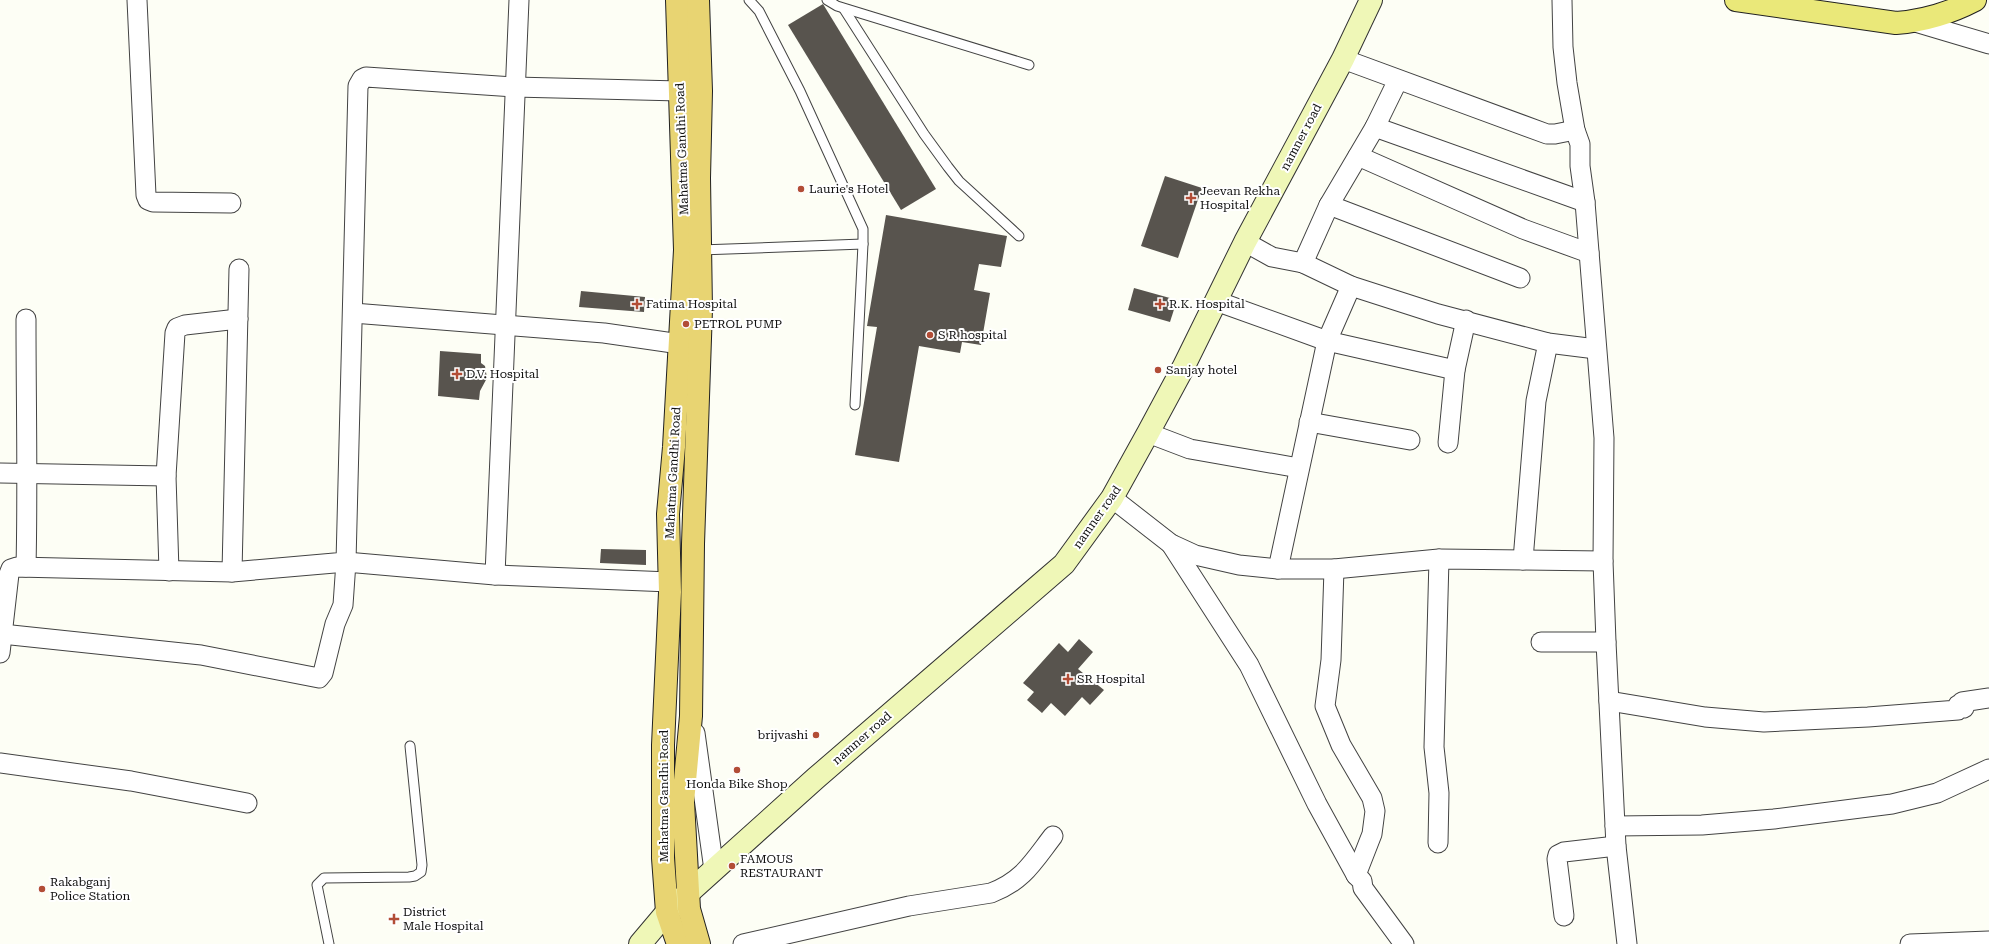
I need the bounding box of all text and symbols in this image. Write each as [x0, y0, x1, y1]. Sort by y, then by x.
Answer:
street label: Mahatma Gandhi Road [673, 82, 691, 215]
street label: namner road [1278, 101, 1325, 173]
place label: Laurie's Hotel [809, 182, 889, 196]
marker: Laurie's Hotel [796, 184, 806, 194]
place label: Jeevan Rekha Hospital [1200, 184, 1280, 212]
marker: Jeevan Rekha Hospital [1185, 192, 1197, 204]
place label: Fatima Hospital [646, 297, 737, 311]
place label: R.K. Hospital [1169, 297, 1245, 311]
marker: Fatima Hospital [631, 298, 643, 310]
marker: R.K. Hospital [1154, 298, 1166, 310]
place label: PETROL PUMP [694, 317, 782, 331]
marker: PETROL PUMP [681, 319, 691, 329]
place label: S R hospital [938, 328, 1007, 342]
marker: S R hospital [925, 330, 935, 340]
place label: Sanjay hotel [1166, 363, 1238, 377]
marker: Sanjay hotel [1153, 365, 1163, 375]
place label: D.V. Hospital [466, 367, 539, 381]
marker: D.V. Hospital [451, 368, 463, 380]
street label: Mahatma Gandhi Road [663, 406, 683, 540]
street label: namner road [1070, 483, 1124, 551]
place label: SR Hospital [1077, 672, 1145, 686]
marker: SR Hospital [1062, 673, 1074, 685]
street label: namner road [830, 708, 895, 767]
place label: brijvashi [758, 728, 808, 742]
street label: Mahatma Gandhi Road [657, 729, 671, 862]
marker: brijvashi [811, 730, 821, 740]
marker: Honda Bike Shop [732, 765, 742, 775]
place label: Honda Bike Shop [686, 777, 788, 791]
place label: FAMOUS RESTAURANT [740, 852, 823, 880]
marker: FAMOUS RESTAURANT [727, 861, 737, 871]
place label: Rakabganj Police Station [50, 875, 131, 903]
marker: Rakabganj Police Station [37, 884, 47, 894]
place label: District Male Hospital [403, 905, 484, 933]
marker: District Male Hospital [388, 913, 400, 925]

